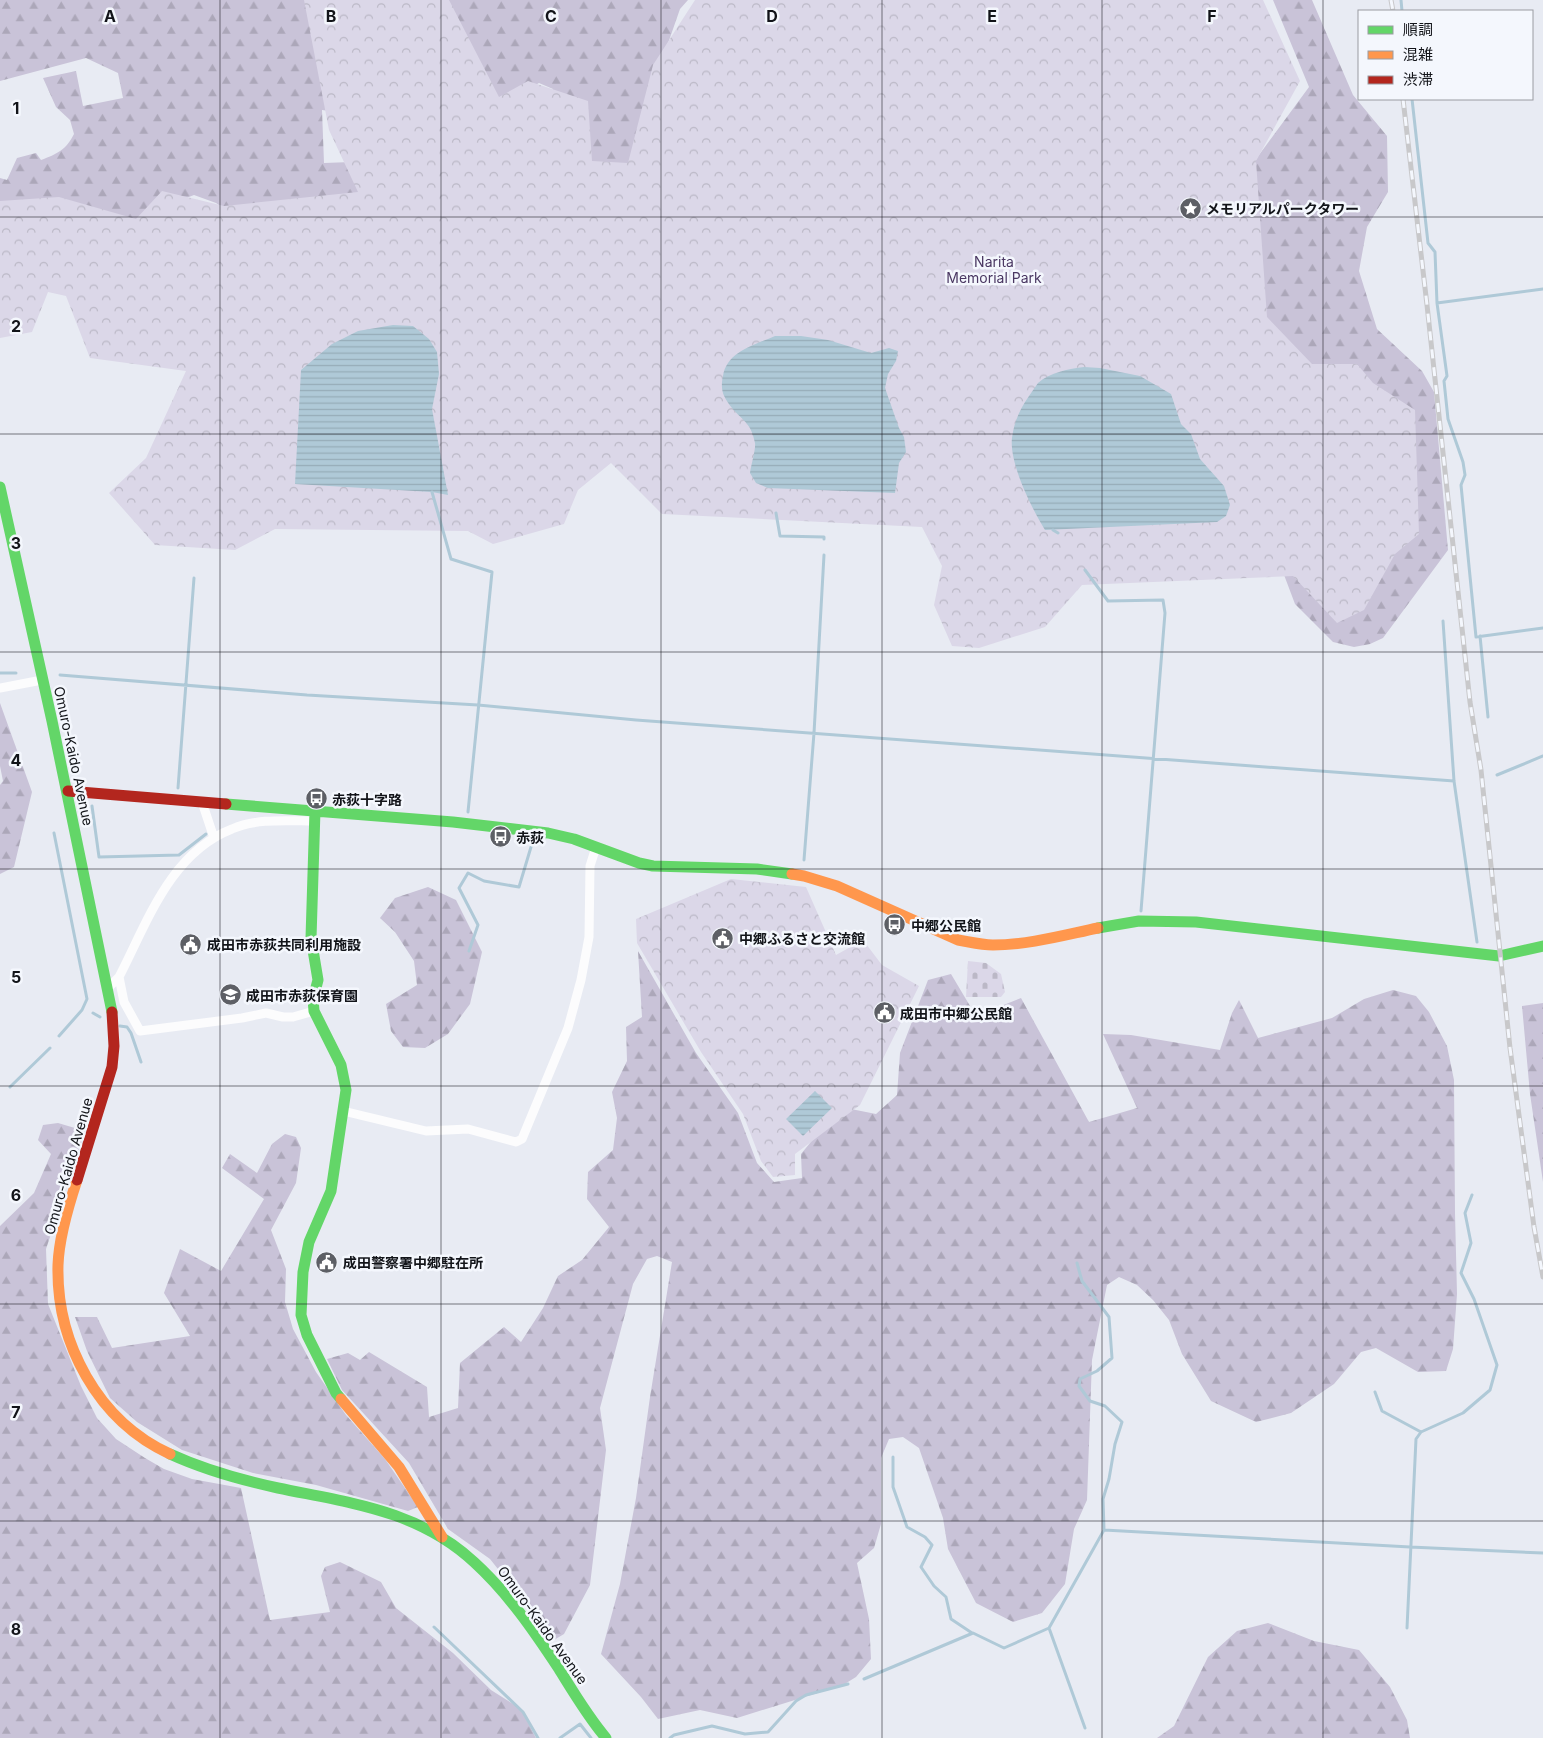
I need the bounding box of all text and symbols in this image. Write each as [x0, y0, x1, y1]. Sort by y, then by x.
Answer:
text: A [104, 6, 116, 26]
text: B [326, 6, 336, 26]
text: C [545, 6, 557, 26]
text: D [766, 6, 778, 26]
text: E [987, 6, 997, 26]
text: F [1207, 6, 1217, 26]
legend [1358, 10, 1533, 100]
text: 順調 [1403, 20, 1433, 39]
text: 混雑 [1403, 45, 1433, 64]
text: 渋滞 [1403, 70, 1433, 89]
text: 1 [13, 98, 19, 118]
place icon: メモリアルパークタワー [1178, 196, 1202, 220]
place label: メモリアルパークタワー [1206, 200, 1359, 217]
park label: Narita Memorial Park [946, 253, 1042, 286]
text: 2 [11, 316, 21, 336]
text: 3 [11, 533, 21, 553]
street label: Omuro-Kaido Avenue [51, 685, 97, 827]
text: 4 [11, 750, 22, 770]
bus stop icon: 赤荻十字路 [304, 787, 328, 811]
place label: 赤荻十字路 [332, 791, 402, 808]
bus stop icon: 赤荻 [488, 825, 512, 849]
place label: 赤荻 [516, 829, 544, 846]
bus stop icon: 中郷公民館 [883, 913, 907, 937]
place label: 中郷公民館 [911, 917, 981, 934]
public building icon: 中郷ふるさと交流館 [711, 926, 735, 950]
place label: 中郷ふるさと交流館 [739, 930, 865, 947]
public building icon: 成田市赤荻共同利用施設 [179, 932, 203, 956]
place label: 成田市赤荻共同利用施設 [207, 936, 361, 953]
text: 5 [11, 967, 21, 987]
school or university icon: 成田市赤荻保育園 [218, 983, 242, 1007]
place label: 成田市赤荻保育園 [246, 987, 358, 1004]
public building icon: 成田市中郷公民館 [872, 1001, 896, 1025]
place label: 成田市中郷公民館 [900, 1005, 1012, 1022]
street label: Omuro-Kaido Avenue [40, 1095, 96, 1237]
text: 6 [11, 1185, 21, 1205]
public building icon: 成田警察署中郷駐在所 [315, 1250, 339, 1274]
place label: 成田警察署中郷駐在所 [343, 1254, 483, 1271]
text: 7 [11, 1402, 21, 1422]
street label: Omuro-Kaido Avenue [494, 1563, 592, 1687]
text: 8 [11, 1619, 21, 1639]

